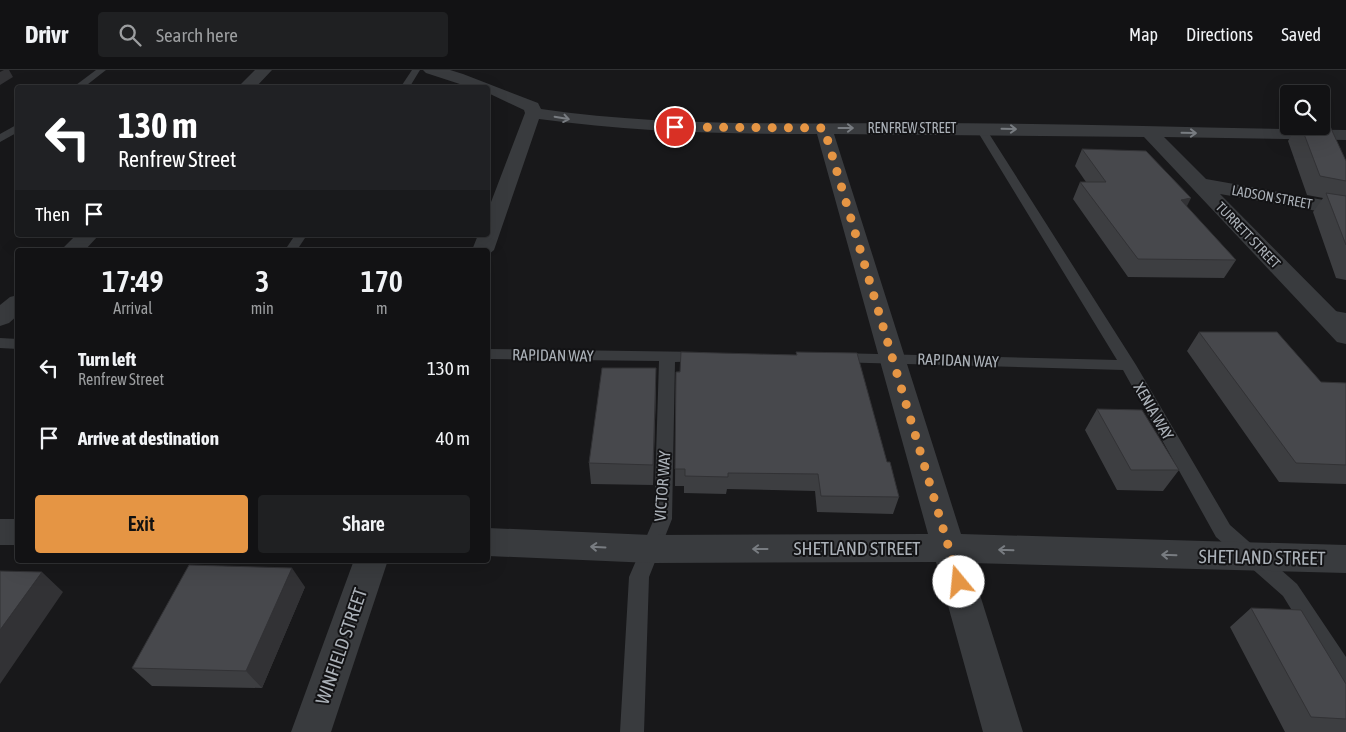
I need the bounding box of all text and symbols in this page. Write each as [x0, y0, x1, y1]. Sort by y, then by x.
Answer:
search box [98, 12, 448, 57]
text: Drivr [25, 21, 68, 48]
icon: search [116, 21, 144, 49]
text: Search here [156, 24, 238, 46]
text: Map [1129, 24, 1158, 45]
text: Directions [1186, 24, 1253, 45]
text: Saved [1281, 24, 1321, 45]
map controls [1280, 85, 1330, 135]
button: search [1280, 85, 1330, 135]
icon: left [35, 105, 100, 170]
text: 130 m [118, 105, 197, 145]
pin [654, 106, 696, 148]
one-way arrow [553, 113, 569, 123]
icon: arrive [661, 113, 689, 141]
street label: RENFREW STREET [868, 120, 957, 136]
one-way arrow [838, 123, 854, 133]
one-way arrow [1000, 124, 1017, 134]
one-way arrow [1180, 128, 1197, 138]
text: Renfrew Street [118, 146, 236, 172]
street label: LADSON STREET [1231, 182, 1313, 212]
street label: TURRETT STREET [1212, 199, 1284, 271]
icon: arrive [80, 200, 108, 228]
text: Then [35, 203, 70, 225]
text: 17:49 [102, 264, 164, 298]
text: 3 [255, 264, 269, 298]
text: 170 [361, 264, 403, 298]
text: Arrival [113, 299, 152, 317]
text: min [251, 299, 274, 317]
text: m [376, 299, 388, 317]
street label: RAPIDAN WAY [512, 345, 595, 365]
text: Turn left [78, 348, 136, 370]
street label: RAPIDAN WAY [917, 350, 1000, 370]
icon: left [35, 354, 63, 382]
text: 130 m [427, 357, 470, 379]
text: Renfrew Street [78, 370, 164, 388]
street label: XENIA WAY [1130, 379, 1178, 444]
icon: arrive [35, 424, 63, 452]
text: Arrive at destination [78, 427, 219, 449]
text: 40 m [436, 427, 470, 449]
street label: VICTOR WAY [651, 449, 674, 522]
button: Exit [35, 495, 248, 553]
button: Share [258, 495, 470, 553]
street label: SHETLAND STREET [794, 537, 921, 559]
one-way arrow [590, 542, 606, 551]
one-way arrow [752, 544, 768, 554]
one-way arrow [999, 545, 1015, 555]
street label: SHETLAND STREET [1198, 545, 1326, 569]
one-way arrow [1161, 550, 1177, 560]
position arrow [932, 555, 984, 607]
street label: WINFIELD STREET [311, 584, 371, 707]

